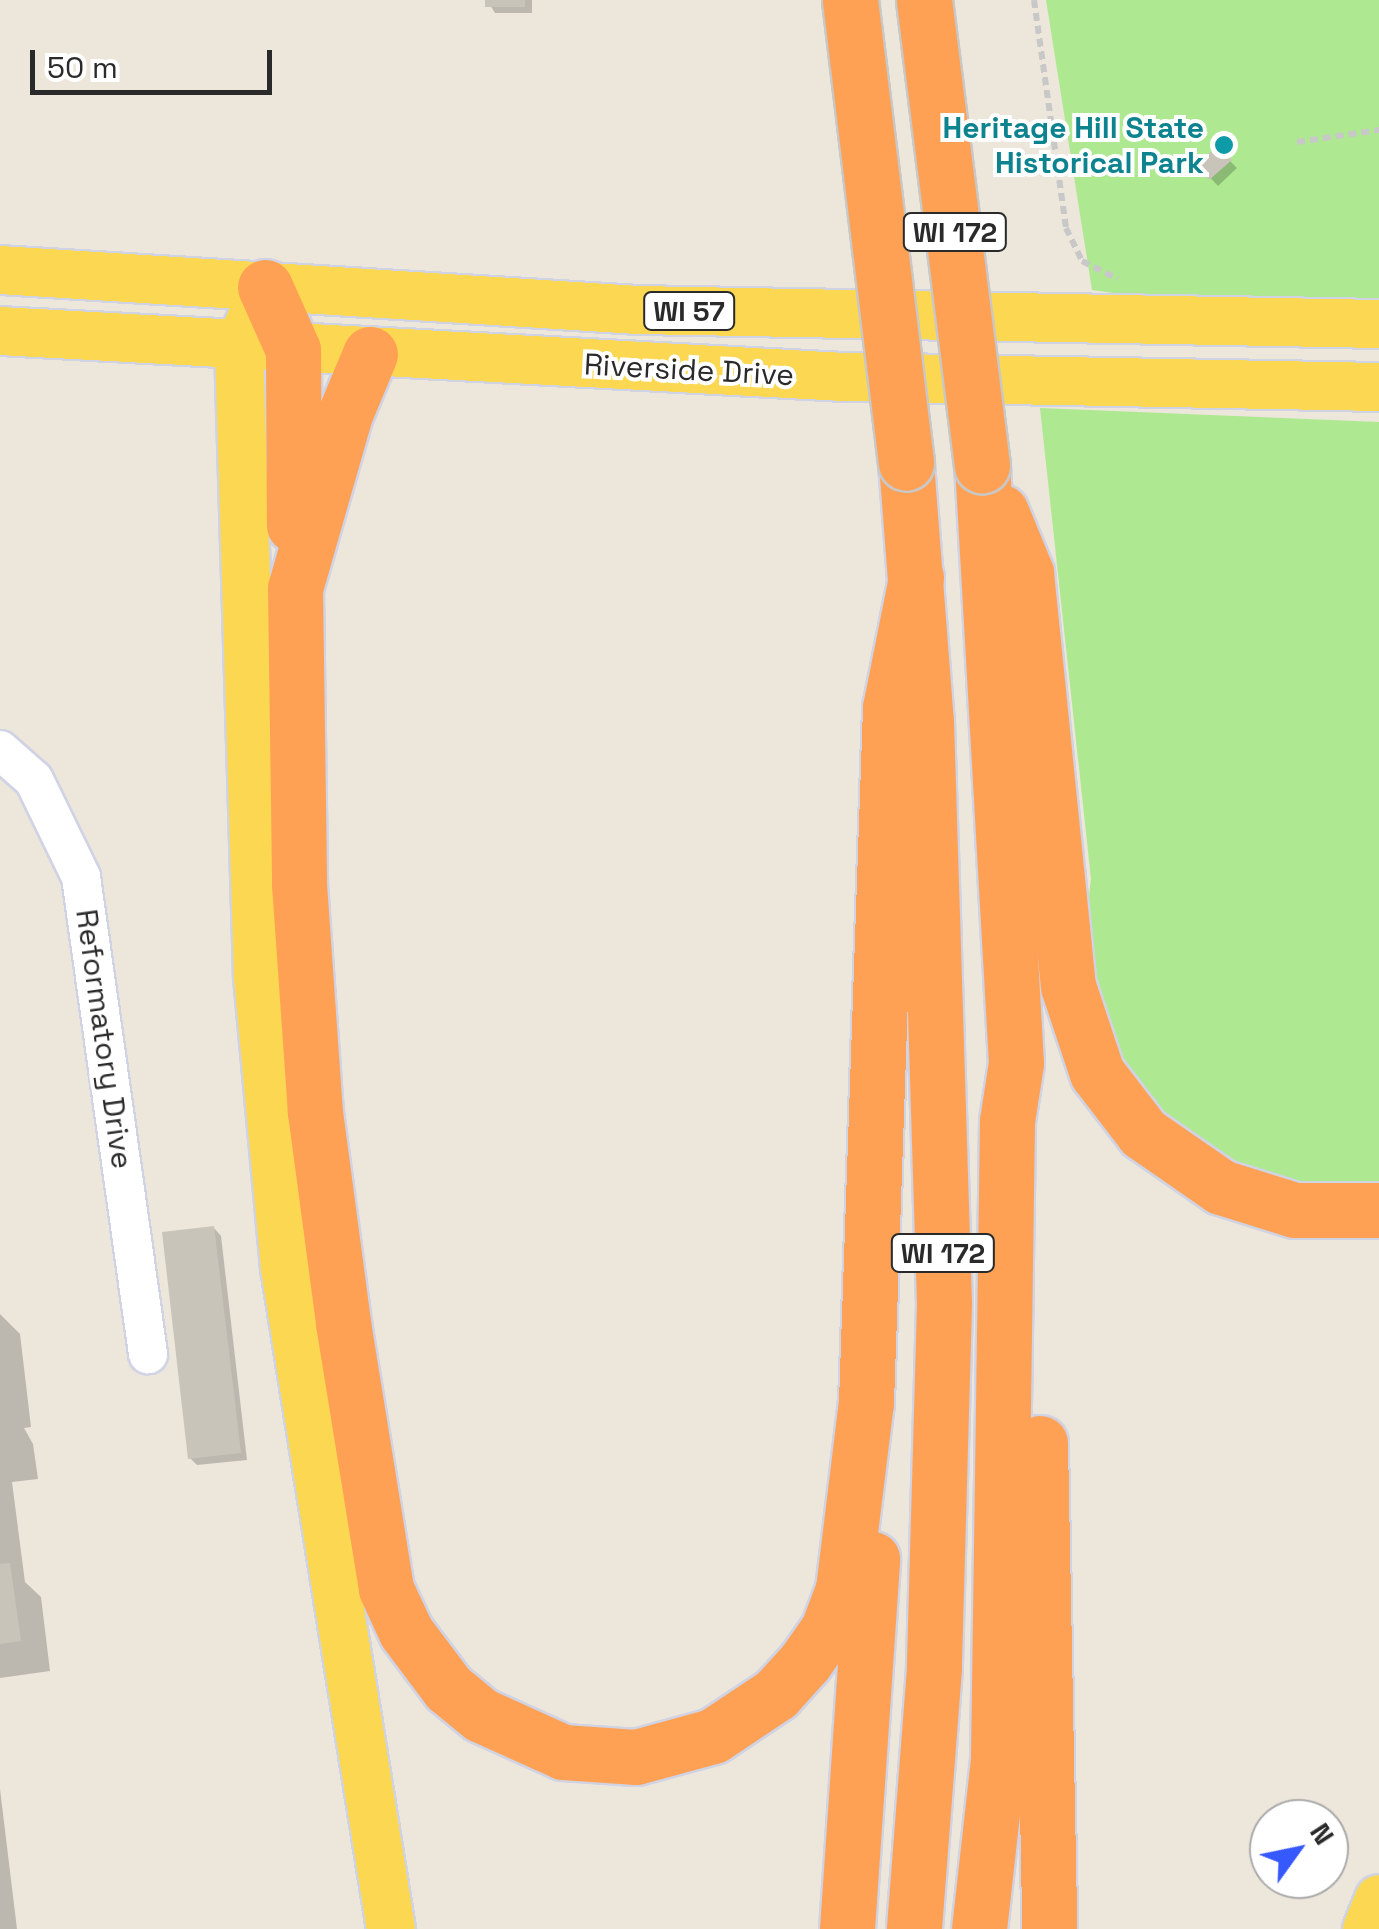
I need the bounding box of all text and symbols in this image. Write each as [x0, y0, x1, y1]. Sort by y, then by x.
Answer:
scale bar [35, 30, 278, 92]
text: 50 m [47, 48, 118, 87]
place label: Heritage Hill State Historical Park [943, 110, 1204, 180]
marker: Heritage Hill State Historical Park [1213, 134, 1235, 156]
road number: WI 172 [902, 209, 1008, 255]
road number: WI 57 [642, 288, 736, 334]
street label: Riverside Drive [583, 347, 795, 393]
street label: Reformatory Drive [68, 907, 140, 1171]
road number: WI 172 [890, 1230, 996, 1276]
north arrow [1249, 1799, 1349, 1899]
text: N [1302, 1816, 1343, 1851]

